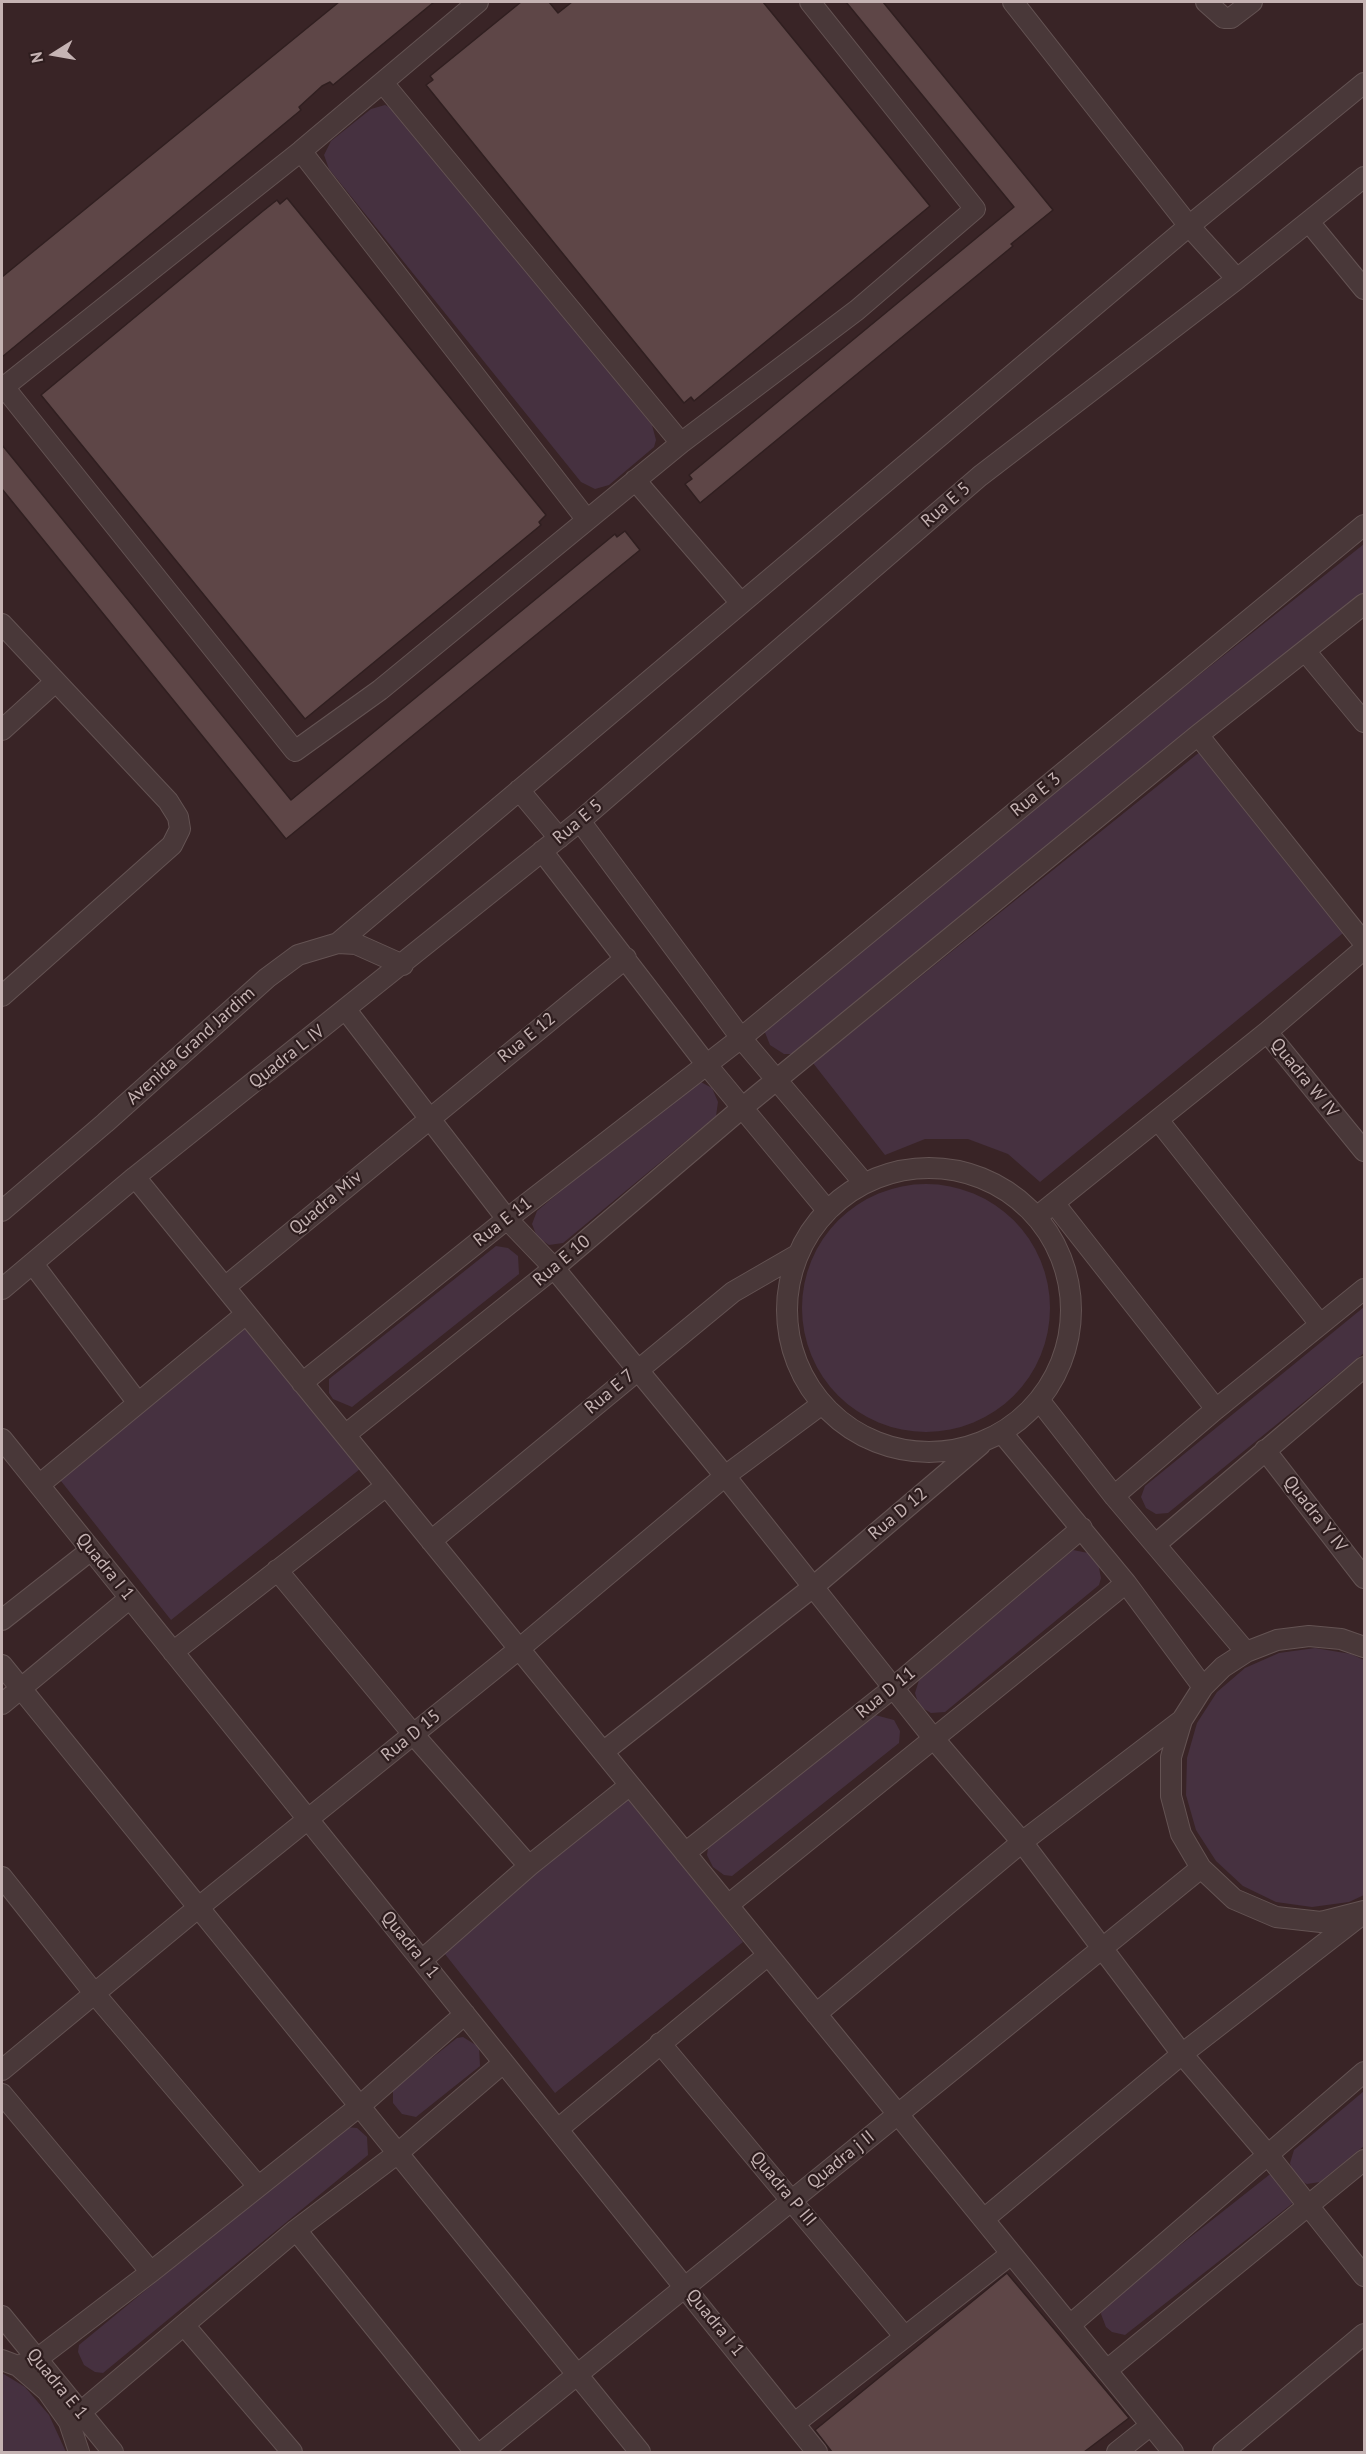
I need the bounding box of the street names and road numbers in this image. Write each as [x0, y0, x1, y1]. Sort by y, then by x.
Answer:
street label: Rua E 5 [917, 478, 975, 532]
street label: Rua E 3 [1007, 768, 1065, 822]
street label: Rua E 5 [549, 795, 607, 849]
street label: Avenida Grand Jardim [122, 983, 260, 1109]
street label: Rua E 12 [494, 1008, 560, 1068]
street label: Quadra L IV [245, 1021, 329, 1093]
street label: Quadra W IV [1266, 1034, 1342, 1122]
street label: Quadra Miv [285, 1166, 367, 1240]
street label: Rua E 11 [470, 1193, 536, 1251]
street label: Rua E 10 [529, 1231, 595, 1291]
street label: Rua E 7 [581, 1365, 639, 1419]
street label: Quadra Y IV [1279, 1472, 1351, 1556]
street label: Rua D 12 [864, 1483, 932, 1545]
street label: Quadra I 1 [71, 1529, 139, 1605]
street label: Rua D 11 [852, 1663, 920, 1723]
street label: Rua D 15 [377, 1706, 445, 1766]
street label: Quadra I 1 [376, 1907, 444, 1983]
street label: Quadra j II [803, 2126, 879, 2194]
street label: Quadra P III [745, 2147, 821, 2231]
street label: Quadra I 1 [681, 2285, 749, 2361]
street label: Quadra E 1 [22, 2344, 92, 2424]

